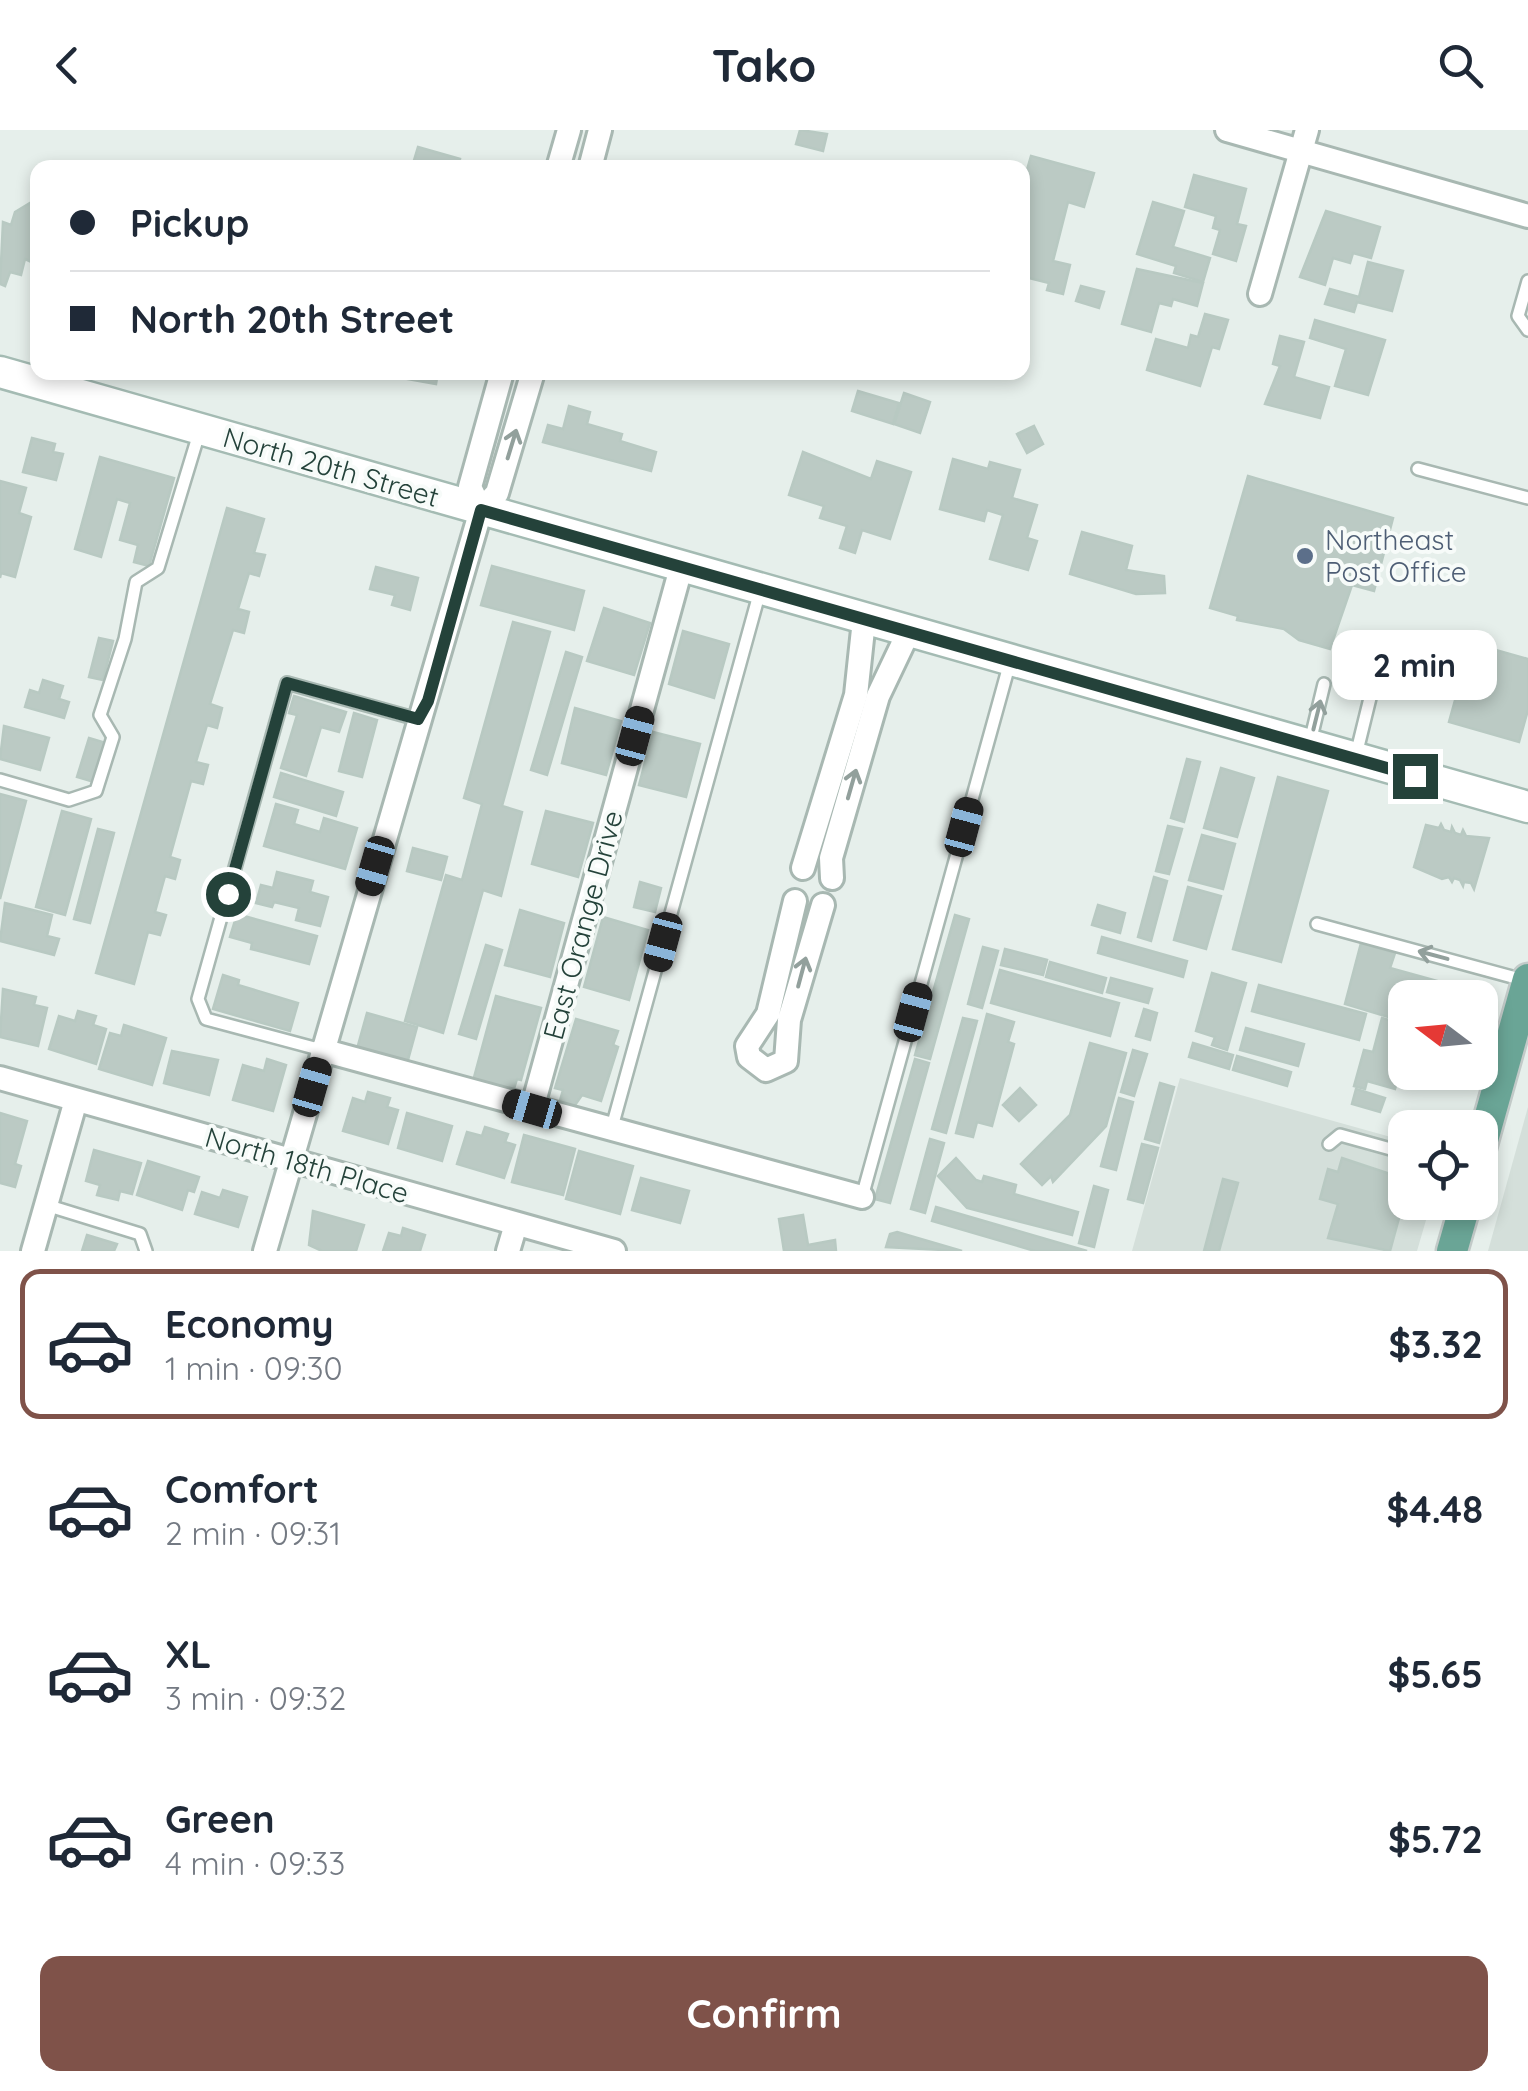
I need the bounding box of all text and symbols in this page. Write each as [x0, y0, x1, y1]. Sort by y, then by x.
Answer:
text: Tako [712, 37, 816, 93]
icon: back [40, 38, 95, 93]
icon: search [1433, 38, 1488, 93]
text: Pickup [130, 199, 249, 247]
text: North 20th Street [130, 295, 454, 343]
street label: North 20th Street [219, 419, 443, 514]
one-way arrow [504, 429, 522, 460]
place label: Northeast Post Office [1325, 522, 1467, 589]
marker: Northeast Post Office [1294, 545, 1316, 567]
callout: 2 min [1332, 631, 1498, 701]
text: 2 min [1373, 645, 1456, 685]
one-way arrow [1308, 700, 1327, 731]
car [613, 703, 657, 769]
route end [1393, 754, 1438, 799]
one-way arrow [844, 769, 862, 800]
car [942, 794, 986, 860]
street label: East Orange Drive [535, 806, 630, 1043]
car [352, 833, 398, 899]
route start [206, 872, 251, 917]
car [641, 909, 685, 975]
one-way arrow [1418, 945, 1449, 964]
one-way arrow [794, 956, 812, 988]
car [891, 979, 935, 1045]
north arrow [1388, 980, 1498, 1090]
map controls [1388, 980, 1498, 1220]
car [289, 1054, 335, 1120]
car [499, 1086, 565, 1132]
button: locate [1388, 1110, 1498, 1220]
street label: North 18th Place [201, 1119, 413, 1210]
icon: car [45, 1299, 135, 1389]
text: Economy [165, 1300, 334, 1348]
text: $3.32 [1388, 1320, 1483, 1368]
text: 1 min · 09:30 [165, 1348, 343, 1388]
icon: car [45, 1464, 135, 1554]
text: Comfort [165, 1465, 319, 1513]
text: $4.48 [1386, 1485, 1483, 1533]
text: 2 min · 09:31 [165, 1513, 341, 1553]
icon: car [45, 1629, 135, 1719]
text: XL [165, 1630, 211, 1678]
text: $5.65 [1388, 1650, 1483, 1698]
text: 3 min · 09:32 [165, 1678, 346, 1718]
icon: car [45, 1794, 135, 1884]
text: Green [165, 1795, 275, 1843]
text: $5.72 [1388, 1815, 1483, 1863]
text: 4 min · 09:33 [165, 1843, 345, 1883]
button: Confirm [40, 1956, 1488, 2071]

